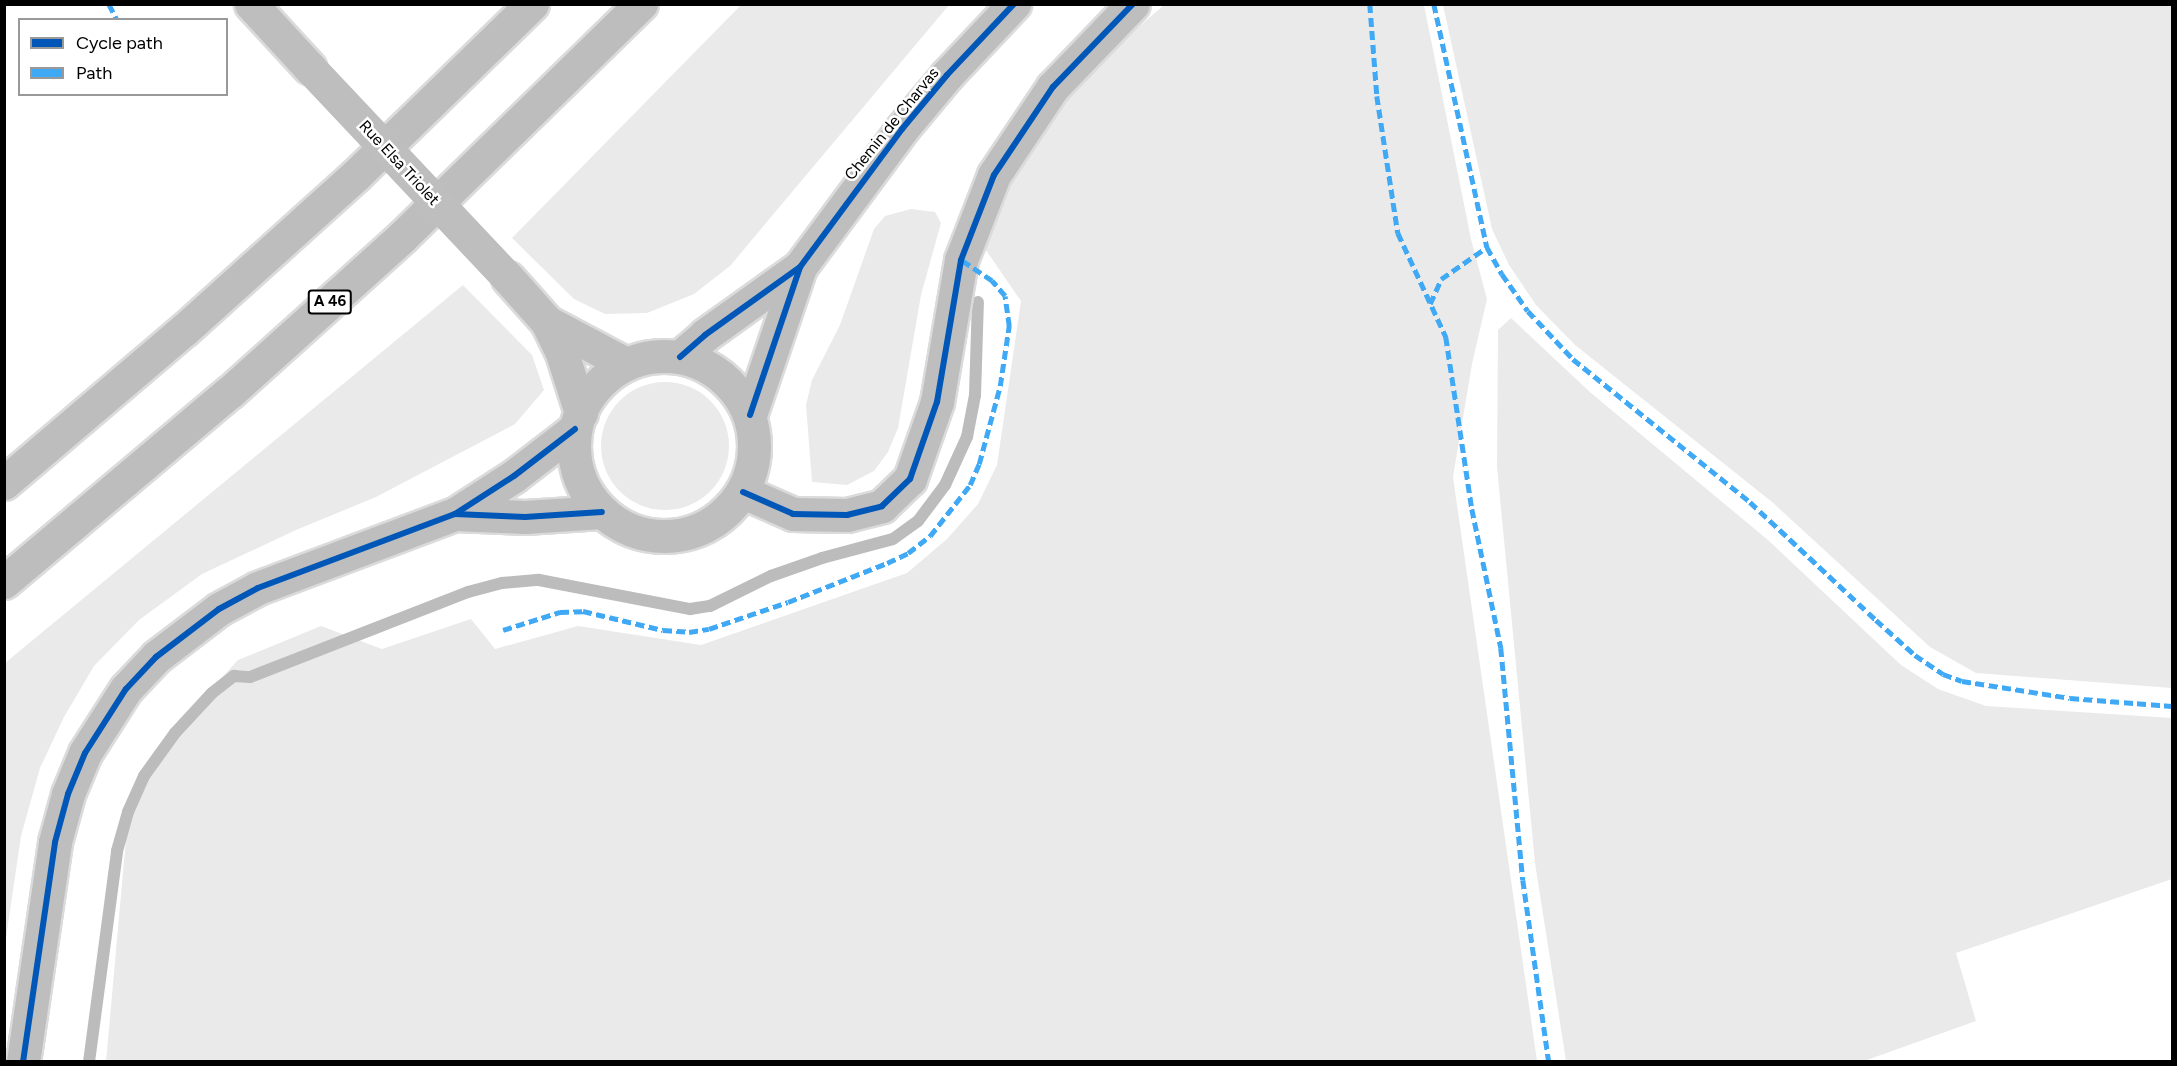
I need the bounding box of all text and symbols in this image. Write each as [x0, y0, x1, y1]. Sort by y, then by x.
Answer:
legend [18, 18, 228, 96]
text: Cycle path [76, 32, 163, 54]
text: Path [76, 62, 112, 84]
street label: Chemin de Charvas [841, 64, 943, 184]
street label: Rue Elsa Triolet [355, 117, 443, 209]
road number: A 46 [308, 290, 352, 314]

